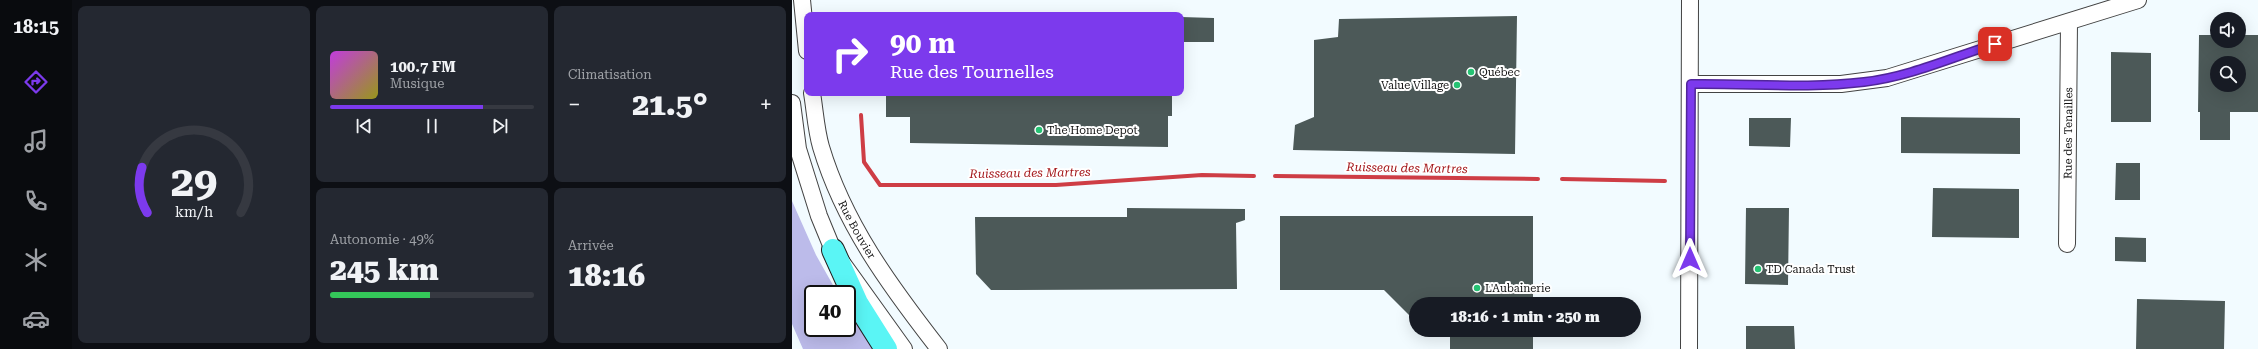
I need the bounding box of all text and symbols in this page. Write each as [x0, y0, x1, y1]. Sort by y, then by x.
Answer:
map controls [2210, 12, 2246, 92]
button: sound [2210, 12, 2246, 48]
text: 18:15 [13, 16, 59, 37]
text: 90 m [890, 27, 955, 60]
pin [1978, 27, 2012, 61]
icon: right [824, 28, 876, 80]
icon: arrive [1984, 33, 2006, 55]
button: search [2210, 56, 2246, 92]
text: 100.7 FM [390, 58, 456, 76]
text: Rue des Tournelles [890, 61, 1054, 82]
place label: Québec [1479, 66, 1520, 79]
text: Climatisation [568, 67, 652, 82]
marker: Québec [1466, 67, 1476, 77]
icon: directions [22, 68, 50, 96]
text: Musique [390, 76, 444, 91]
place label: Value Village [1381, 79, 1449, 92]
marker: Value Village [1452, 80, 1462, 90]
text: 21.5° [632, 87, 708, 122]
street label: Rue des Tenailles [2061, 87, 2075, 179]
text: − [568, 92, 580, 117]
text: + [760, 92, 772, 117]
icon: previous [353, 115, 375, 137]
icon: pause [421, 115, 443, 137]
icon: next [489, 115, 511, 137]
place label: The Home Depot [1047, 124, 1138, 137]
marker: The Home Depot [1034, 125, 1044, 135]
icon: music [22, 127, 50, 155]
text: 29 [171, 156, 217, 205]
water label: Ruisseau des Martres [1345, 160, 1468, 176]
water label: Ruisseau des Martres [968, 165, 1091, 181]
icon: phone [22, 187, 50, 215]
street label: Rue Bouvier [836, 198, 879, 261]
text: km/h [175, 203, 213, 219]
text: Autonomie · 49% [330, 232, 434, 247]
text: Arrivée [568, 238, 614, 253]
position arrow [1669, 238, 1711, 280]
icon: climate [22, 246, 50, 274]
text: 245 km [330, 252, 439, 287]
text: 18:16 [568, 258, 645, 293]
place label: TD Canada Trust [1766, 263, 1855, 276]
marker: TD Canada Trust [1753, 264, 1763, 274]
place label: L'Aubainerie [1485, 282, 1550, 295]
marker: L'Aubainerie [1472, 283, 1482, 293]
speed limit sign: 40 [804, 285, 856, 337]
icon: car [22, 305, 50, 333]
text: 18:16 · 1 min · 250 m [1450, 308, 1600, 326]

